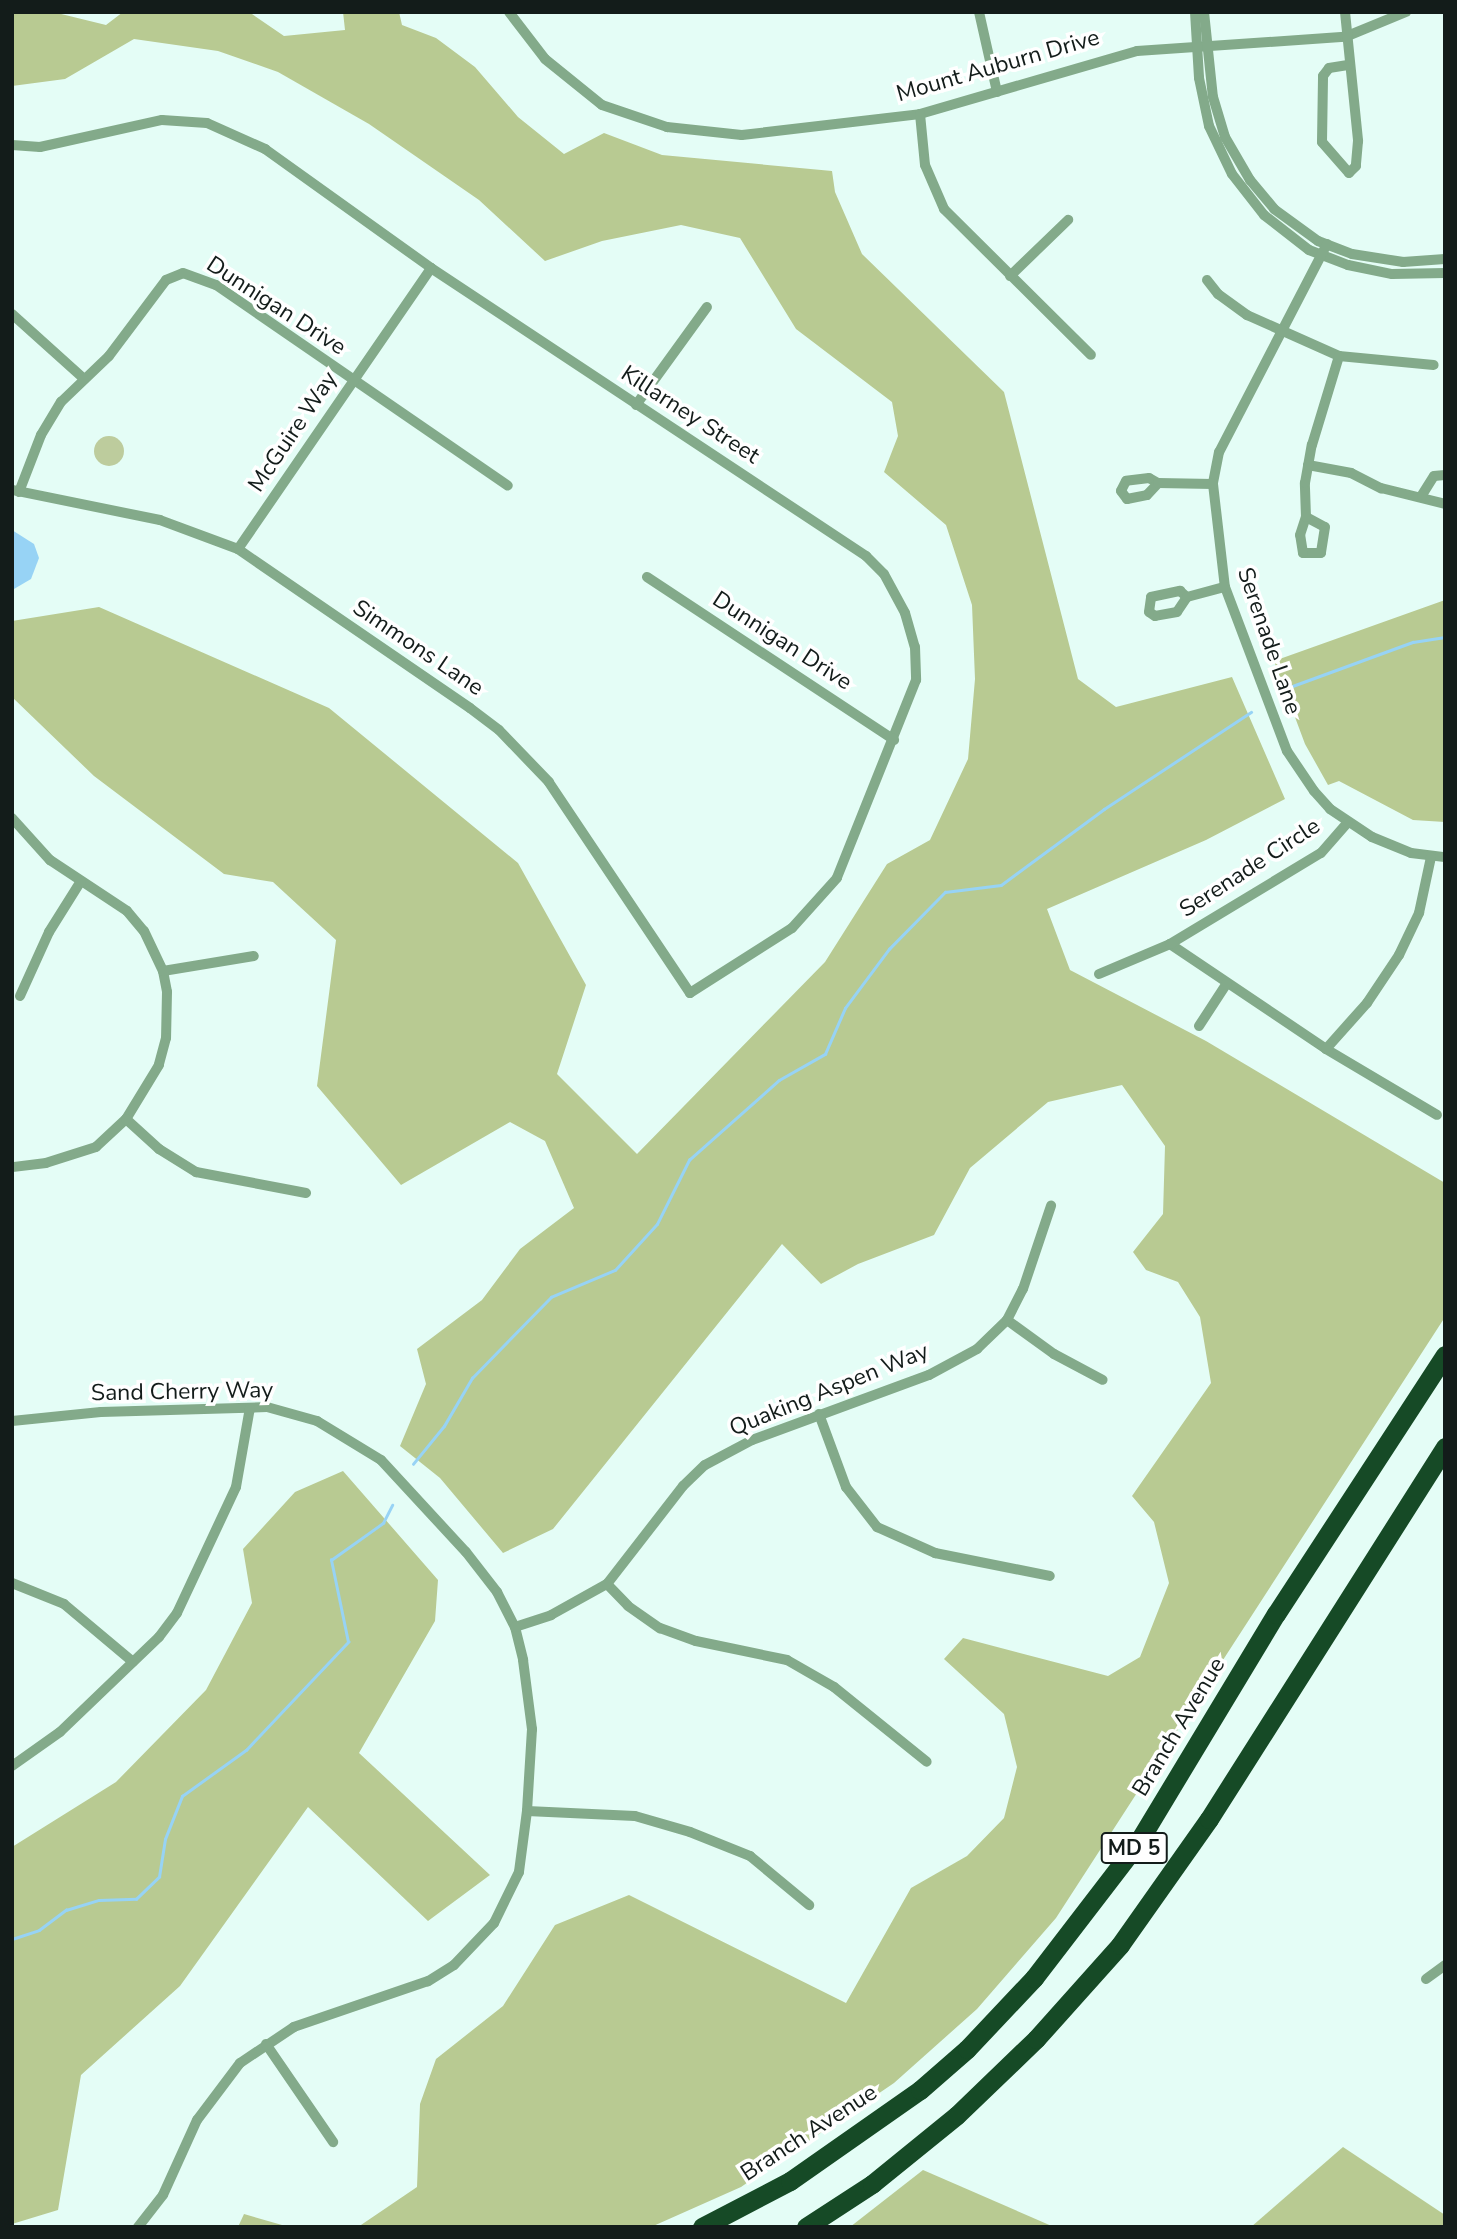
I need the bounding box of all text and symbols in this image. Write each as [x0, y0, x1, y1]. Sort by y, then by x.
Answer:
street label: Mount Auburn Drive [893, 24, 1103, 108]
street label: Dunnigan Drive [201, 251, 351, 361]
street label: Killarney Street [616, 360, 764, 470]
street label: McGuire Way [243, 367, 343, 497]
street label: Serenade Lane [1231, 564, 1307, 718]
street label: Dunnigan Drive [707, 586, 857, 696]
street label: Simmons Lane [347, 594, 489, 702]
street label: Serenade Circle [1175, 812, 1325, 924]
street label: Quaking Aspen Way [725, 1337, 933, 1443]
street label: Sand Cherry Way [91, 1377, 273, 1407]
street label: Branch Avenue [1127, 1653, 1231, 1801]
road number: MD 5 [1101, 1830, 1167, 1866]
street label: Branch Avenue [736, 2079, 882, 2187]

